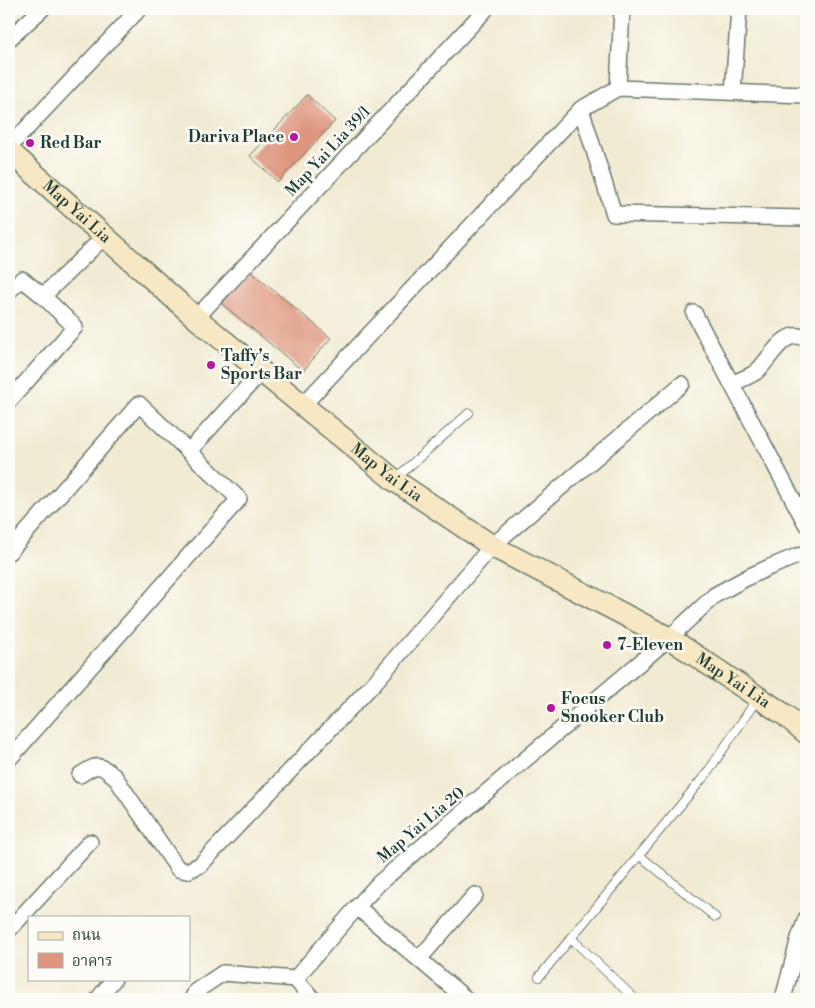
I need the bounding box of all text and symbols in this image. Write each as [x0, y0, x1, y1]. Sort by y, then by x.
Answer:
street label: Map Yai Lia 39/1 [281, 101, 375, 201]
place label: Dariva Place [188, 127, 284, 147]
marker: Dariva Place [288, 131, 300, 143]
place label: Red Bar [40, 133, 102, 153]
marker: Red Bar [24, 137, 36, 149]
street label: Map Yai Lia [38, 176, 116, 248]
place label: Taffy's Sports Bar [221, 346, 302, 384]
marker: Taffy's Sports Bar [205, 359, 217, 371]
street label: Map Yai Lia [347, 439, 427, 507]
place label: 7-Eleven [617, 635, 683, 655]
marker: 7-Eleven [601, 639, 613, 651]
street label: Map Yai Lia [692, 649, 775, 713]
place label: Focus Snooker Club [561, 689, 664, 727]
marker: Focus Snooker Club [545, 702, 557, 714]
street label: Map Yai Lia 20 [373, 783, 469, 867]
legend [28, 916, 190, 980]
text: ถนน [72, 926, 101, 945]
text: อาคาร [72, 952, 112, 971]

